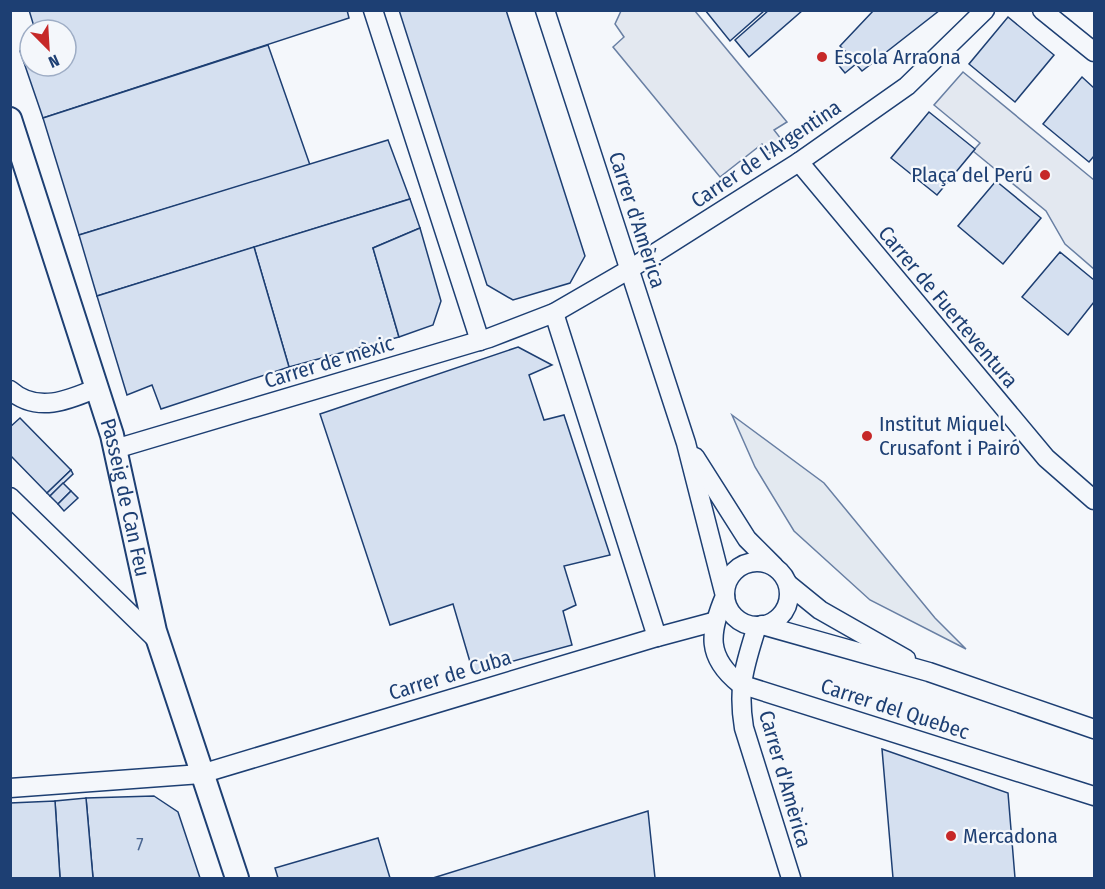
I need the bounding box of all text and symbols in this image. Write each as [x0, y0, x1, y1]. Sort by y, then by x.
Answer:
north arrow [18, 18, 78, 78]
place label: Escola Arraona [834, 44, 961, 70]
marker: Escola Arraona [815, 50, 829, 64]
text: N [46, 51, 62, 72]
street label: Carrer de l'Argentina [686, 94, 846, 214]
street label: Carrer d'Amèrica [603, 149, 671, 291]
place label: Plaça del Perú [911, 162, 1033, 188]
marker: Plaça del Perú [1038, 168, 1052, 182]
street label: Carrer de Fuerteventura [873, 221, 1023, 393]
street label: Carrer de mèxic [261, 330, 397, 394]
place label: Institut Miquel Crusafont i Pairó [879, 411, 1020, 461]
street label: Passeig de Can Feu [94, 415, 156, 579]
marker: Institut Miquel Crusafont i Pairó [860, 429, 874, 443]
street label: Carrer de Cuba [386, 644, 514, 706]
street label: Carrer del Quebec [817, 673, 973, 745]
street label: Carrer d'Amèrica [753, 707, 817, 851]
place label: Mercadona [963, 823, 1058, 849]
marker: Mercadona [944, 829, 958, 843]
house number: 7 [136, 834, 144, 856]

